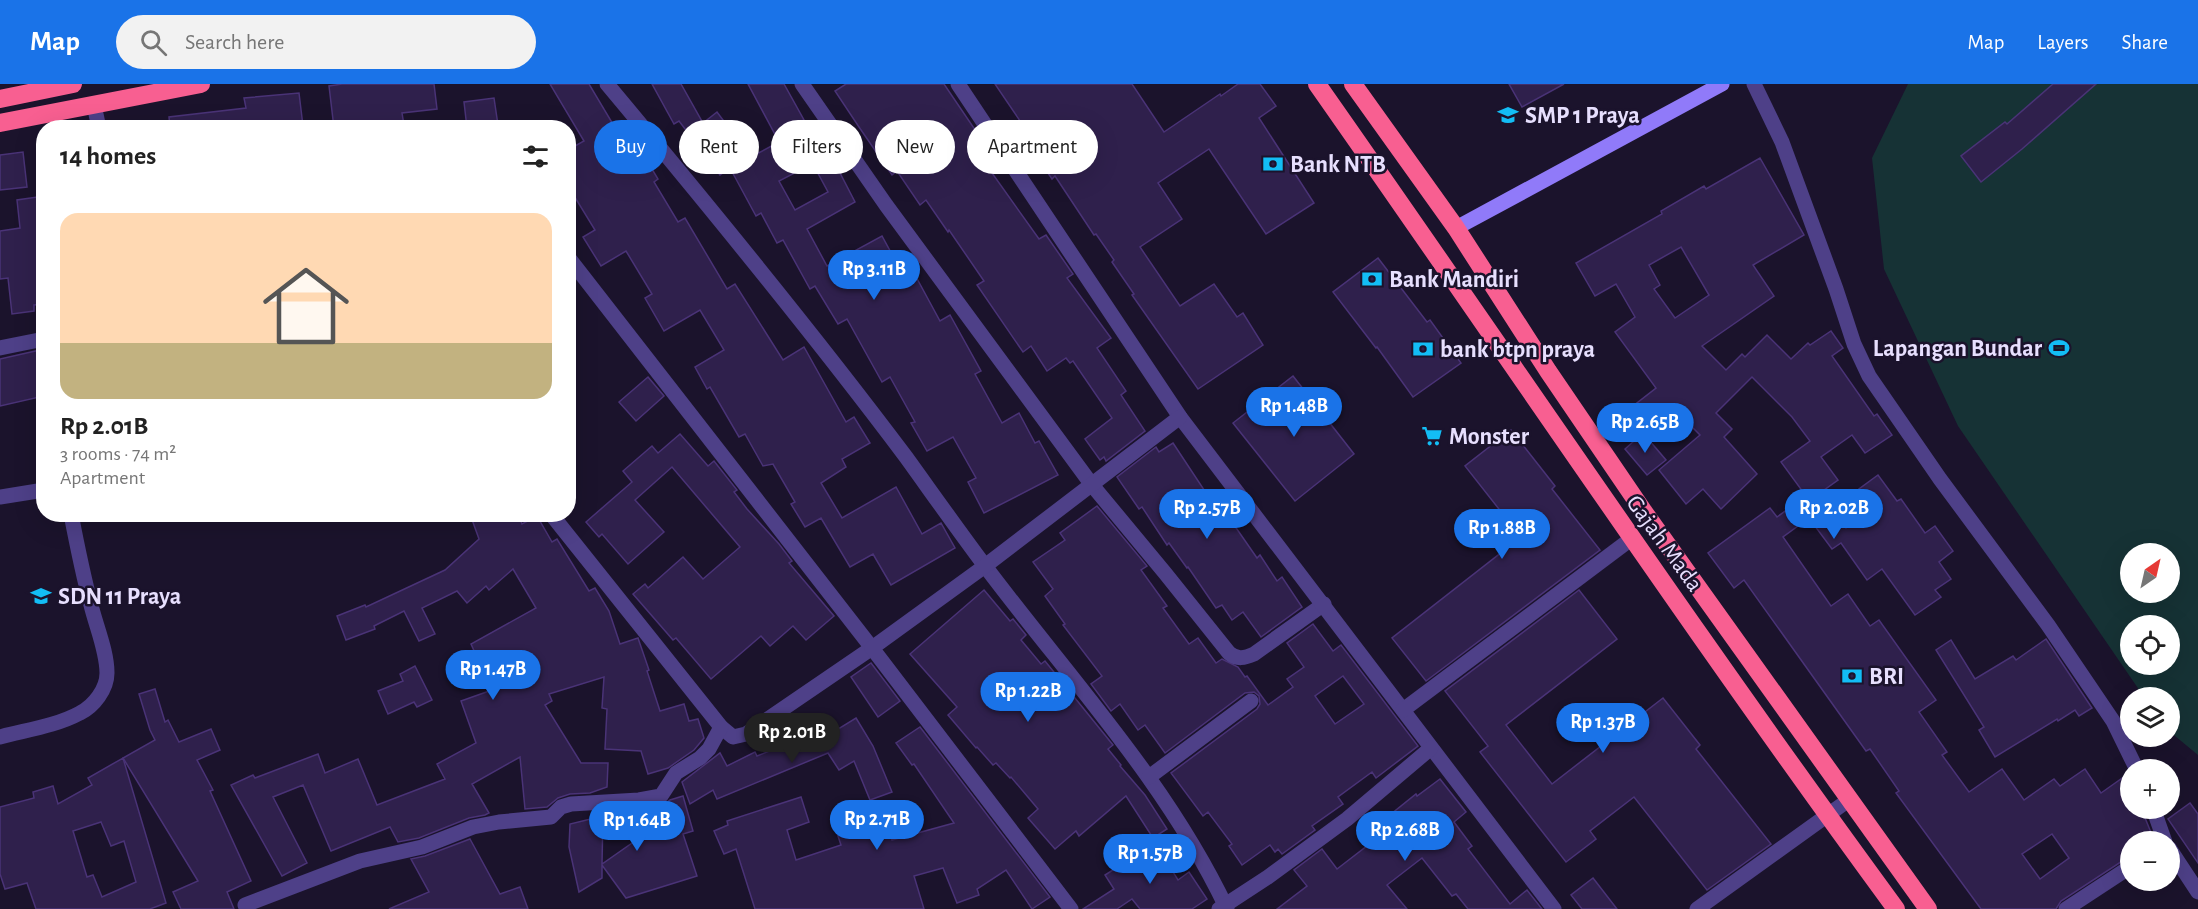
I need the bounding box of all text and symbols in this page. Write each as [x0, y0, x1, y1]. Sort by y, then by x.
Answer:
search box [116, 15, 536, 69]
icon: search [137, 26, 170, 59]
text: Map [30, 28, 80, 56]
text: Search here [185, 31, 284, 53]
text: Map [1968, 32, 2004, 53]
text: Layers [2037, 32, 2088, 53]
text: Share [2121, 32, 2168, 53]
school or university icon: SMP 1 Praya [1496, 103, 1520, 127]
place label: SMP 1 Praya [1525, 104, 1640, 128]
chip: Buy [594, 120, 667, 174]
chip: Rent [679, 120, 759, 174]
chip: Filters [771, 120, 863, 174]
chip: New [875, 120, 955, 174]
chip: Apartment [967, 120, 1098, 174]
icon: filters [519, 140, 552, 173]
text: 14 homes [60, 143, 156, 169]
bank icon: Bank NTB [1261, 152, 1285, 176]
place label: Bank NTB [1290, 153, 1386, 177]
pin: Rp 3.11B [812, 250, 936, 301]
icon: home [252, 252, 360, 360]
text: Rp 3.11B [842, 259, 906, 279]
bank icon: Bank Mandiri [1360, 267, 1384, 291]
place label: Bank Mandiri [1389, 268, 1519, 292]
sports icon: Lapangan Bundar [2047, 336, 2071, 360]
bank icon: bank btpn praya [1411, 337, 1435, 361]
place label: Lapangan Bundar [1873, 337, 2043, 361]
place label: bank btpn praya [1440, 338, 1595, 362]
pin: Rp 1.48B [1232, 387, 1356, 438]
text: Rp 1.48B [1260, 396, 1328, 416]
pin: Rp 2.65B [1583, 403, 1707, 454]
text: Rp 2.65B [1611, 412, 1679, 432]
text: Rp 2.01B [60, 413, 148, 439]
supermarket icon: Monster [1420, 424, 1444, 448]
place label: Monster [1449, 425, 1530, 449]
text: 3 rooms · 74 m² [60, 444, 176, 464]
text: Apartment [60, 468, 145, 488]
pin: Rp 2.57B [1145, 489, 1269, 540]
pin: Rp 2.02B [1772, 489, 1896, 540]
street label: Gajah Mada [1621, 491, 1707, 596]
text: Rp 2.57B [1173, 498, 1241, 518]
text: Rp 2.02B [1799, 498, 1869, 518]
pin: Rp 1.88B [1440, 509, 1564, 560]
text: Rp 1.88B [1468, 518, 1536, 538]
north arrow [2120, 543, 2180, 603]
map controls [2120, 543, 2180, 891]
school or university icon: SDN 11 Praya [29, 584, 53, 608]
place label: SDN 11 Praya [58, 585, 181, 609]
button: locate [2120, 615, 2180, 675]
pin: Rp 1.47B [431, 650, 555, 701]
text: Rp 1.47B [460, 659, 526, 679]
bank icon: BRI [1840, 664, 1864, 688]
place label: BRI [1869, 665, 1904, 689]
pin: Rp 1.22B [966, 672, 1090, 723]
text: Rp 1.22B [995, 681, 1061, 701]
button: layers [2120, 687, 2180, 747]
pin: Rp 1.37B [1541, 703, 1665, 754]
text: Rp 1.37B [1570, 712, 1636, 732]
pin: Rp 2.01B [730, 713, 854, 764]
text: Rp 2.01B [758, 722, 826, 742]
button: + [2120, 759, 2180, 819]
pin: Rp 2.71B [815, 800, 939, 851]
pin: Rp 1.64B [575, 801, 699, 852]
text: Rp 2.71B [844, 809, 910, 829]
text: Rp 1.64B [603, 810, 671, 830]
pin: Rp 2.68B [1343, 811, 1467, 862]
text: Rp 2.68B [1370, 820, 1440, 840]
button: − [2120, 831, 2180, 891]
pin: Rp 1.57B [1088, 834, 1212, 885]
text: Rp 1.57B [1117, 843, 1183, 863]

